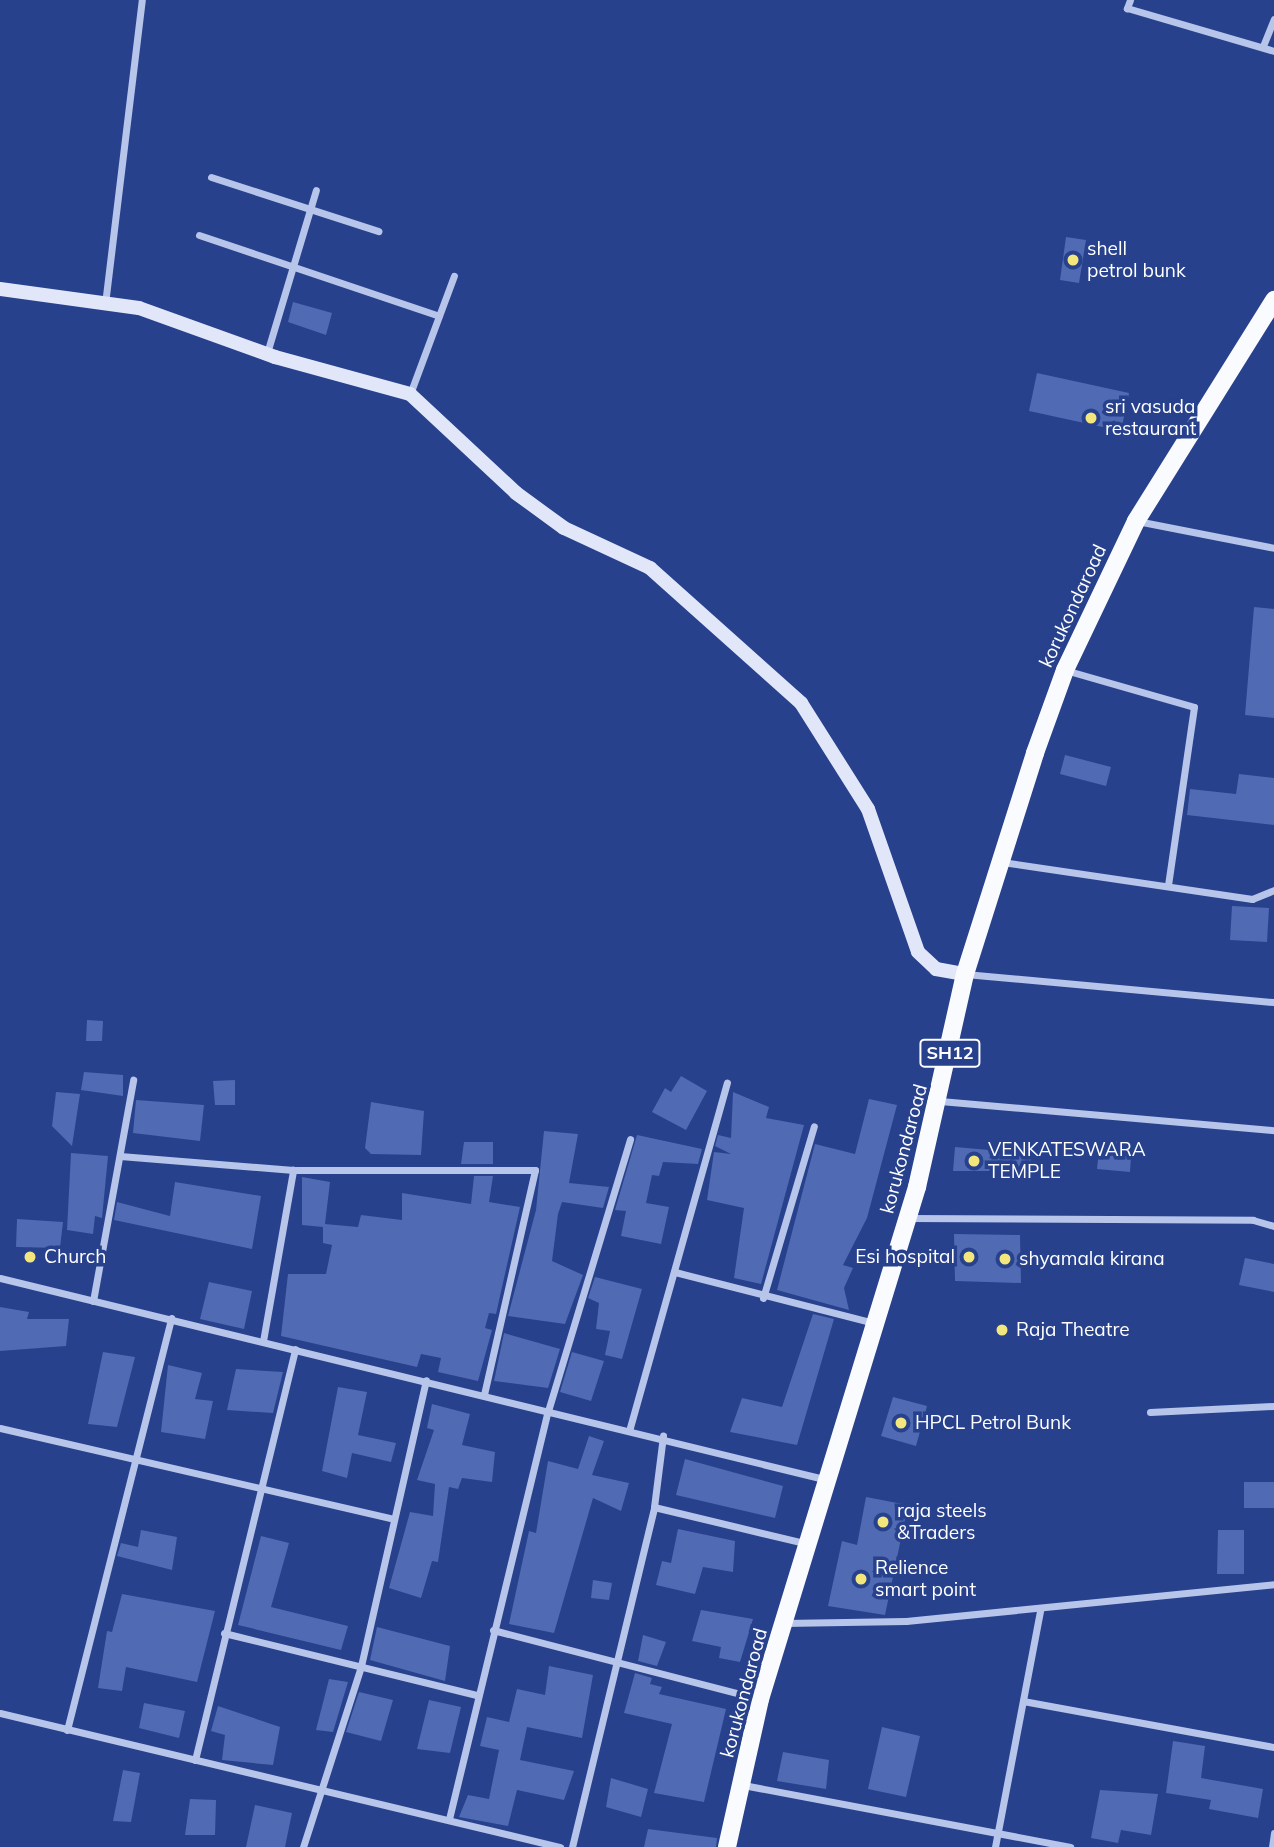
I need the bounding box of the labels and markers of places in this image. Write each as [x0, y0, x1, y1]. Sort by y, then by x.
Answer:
place label: shell petrol bunk [1087, 238, 1186, 282]
marker: shell petrol bunk [1065, 252, 1081, 268]
place label: sri vasuda restaurant [1105, 396, 1196, 440]
marker: sri vasuda restaurant [1083, 410, 1099, 426]
place label: VENKATESWARA TEMPLE [988, 1139, 1146, 1183]
marker: VENKATESWARA TEMPLE [966, 1153, 982, 1169]
place label: Church [44, 1246, 106, 1268]
place label: Esi hospital [855, 1246, 955, 1268]
place label: shyamala kirana [1019, 1248, 1165, 1270]
marker: Church [22, 1249, 38, 1265]
marker: Esi hospital [961, 1249, 977, 1265]
marker: shyamala kirana [997, 1251, 1013, 1267]
place label: Raja Theatre [1016, 1319, 1130, 1341]
marker: Raja Theatre [994, 1322, 1010, 1338]
place label: HPCL Petrol Bunk [915, 1412, 1071, 1434]
marker: HPCL Petrol Bunk [893, 1415, 909, 1431]
place label: raja steels &Traders [897, 1500, 987, 1544]
marker: raja steels &Traders [875, 1514, 891, 1530]
place label: Relience smart point [875, 1557, 976, 1601]
marker: Relience smart point [853, 1571, 869, 1587]

